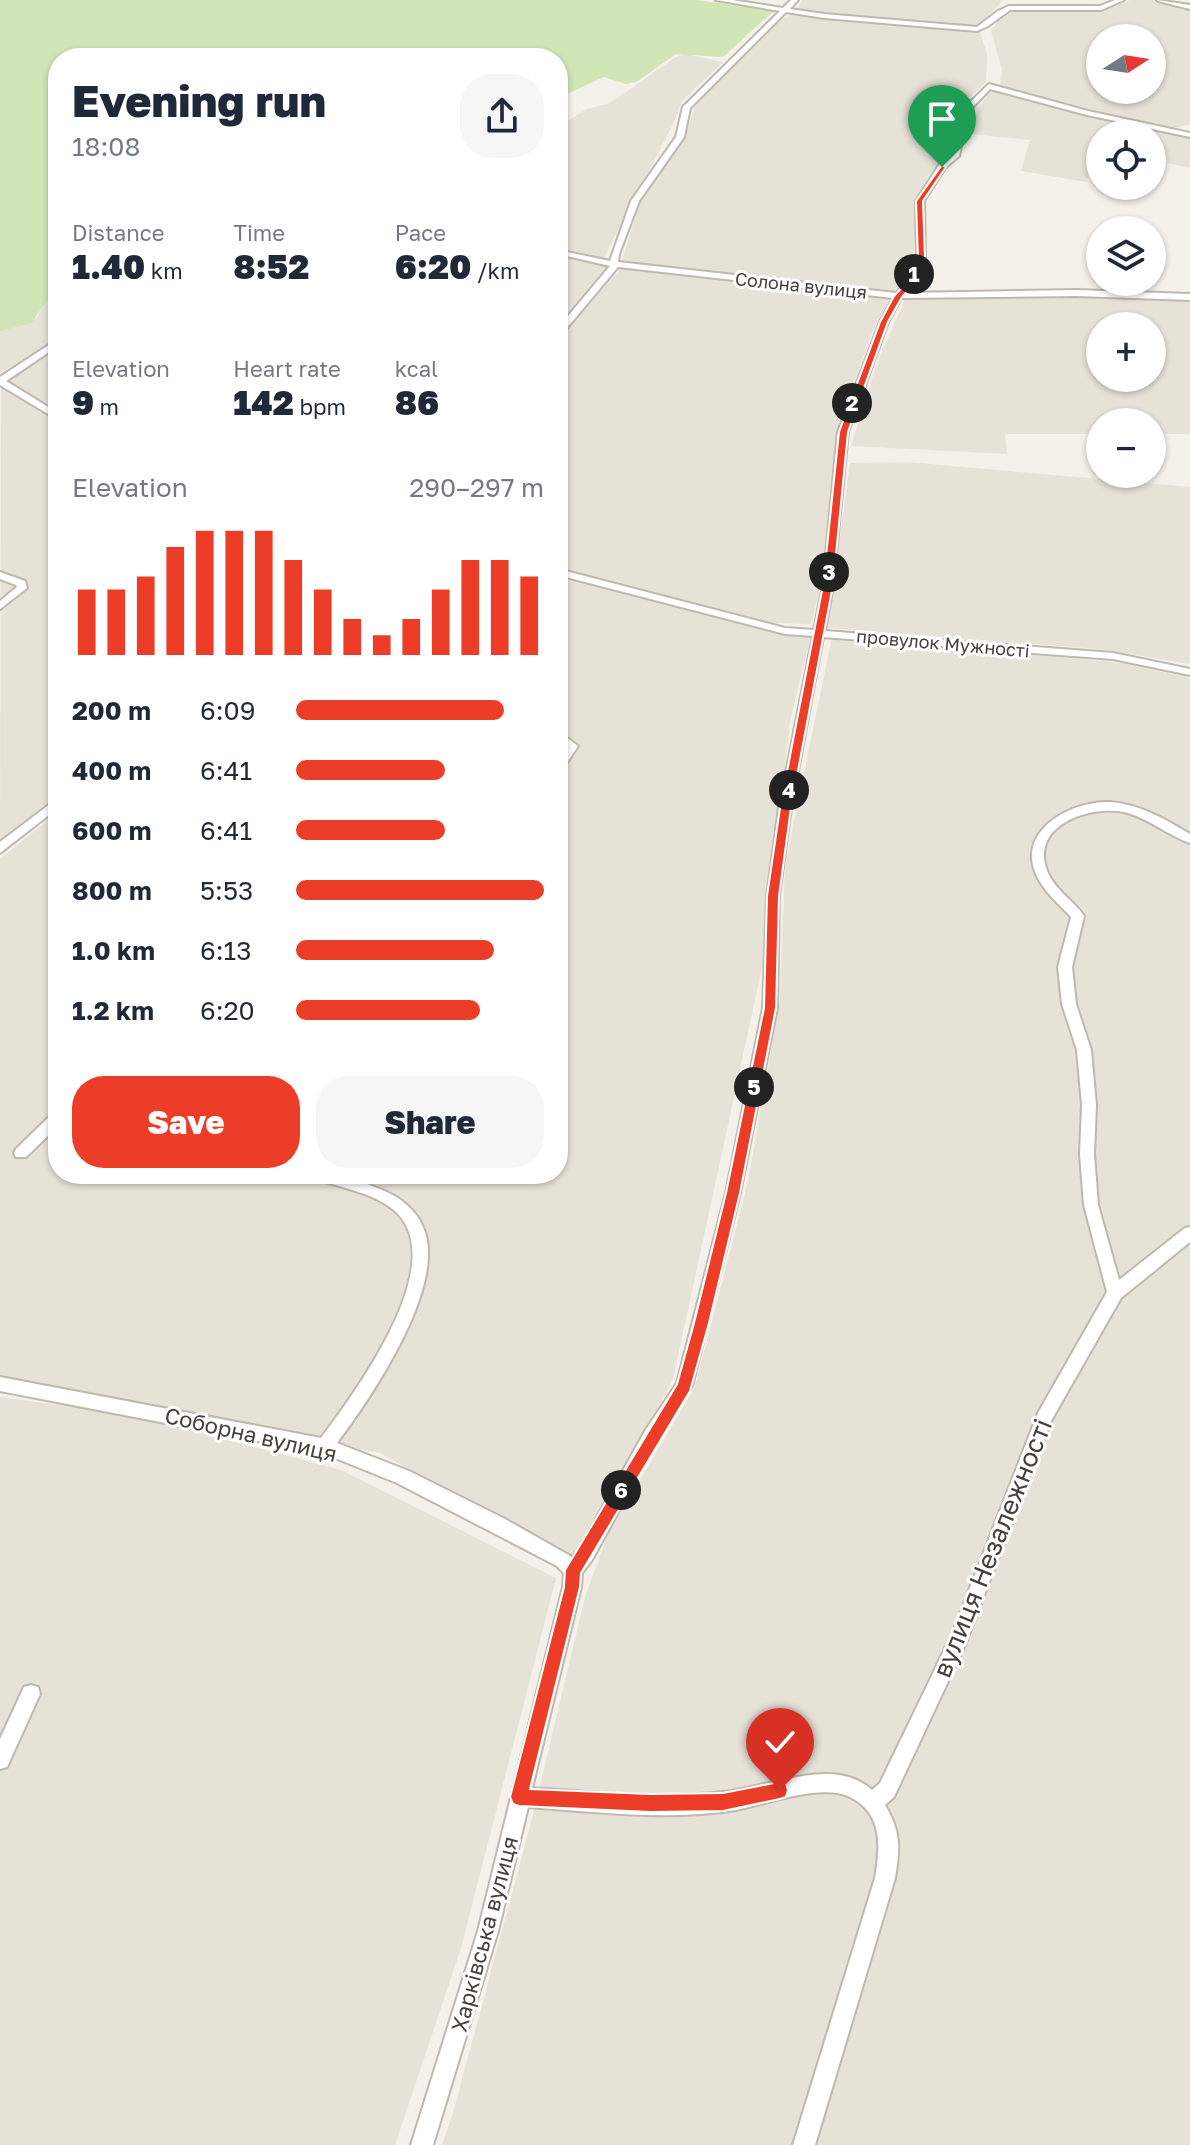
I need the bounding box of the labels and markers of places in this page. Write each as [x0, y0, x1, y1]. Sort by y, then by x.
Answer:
pin [908, 85, 976, 167]
pin: 1 [894, 254, 934, 294]
pin: 2 [832, 383, 872, 423]
pin: 3 [809, 552, 849, 592]
pin: 4 [769, 770, 809, 810]
pin: 5 [734, 1067, 774, 1107]
pin: 6 [601, 1470, 641, 1510]
pin [746, 1708, 814, 1790]

